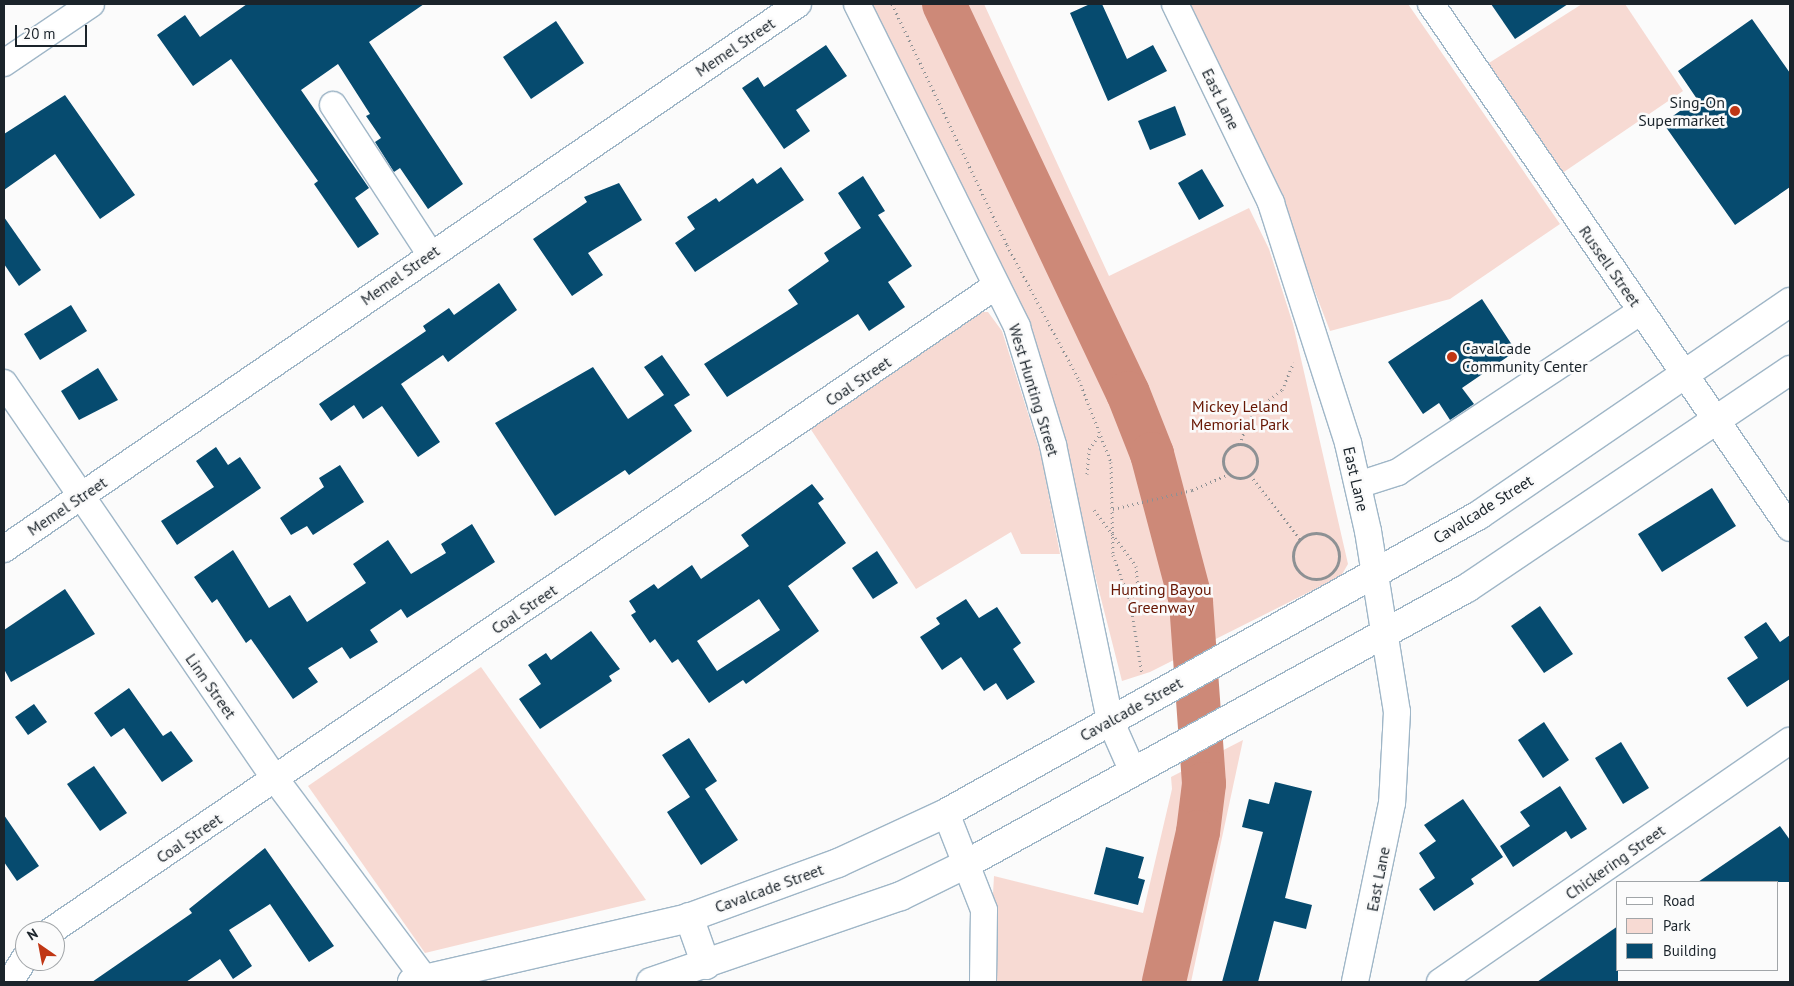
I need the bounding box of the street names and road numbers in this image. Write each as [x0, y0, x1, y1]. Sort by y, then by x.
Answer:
street label: Memel Street [692, 13, 778, 81]
street label: East Lane [1198, 65, 1244, 133]
street label: Russell Street [1575, 222, 1645, 310]
street label: Memel Street [357, 241, 443, 309]
street label: West Hunting Street [1005, 321, 1063, 459]
street label: Coal Street [822, 352, 894, 410]
street label: East Lane [1339, 445, 1373, 513]
street label: Cavalcade Street [1430, 471, 1536, 547]
street label: Memel Street [24, 472, 110, 540]
street label: Coal Street [488, 580, 560, 638]
street label: Linn Street [182, 650, 240, 722]
street label: Cavalcade Street [1076, 673, 1186, 745]
street label: Coal Street [153, 809, 225, 867]
street label: Chickering Street [1561, 821, 1669, 903]
street label: East Lane [1362, 845, 1394, 913]
street label: Cavalcade Street [712, 859, 826, 917]

